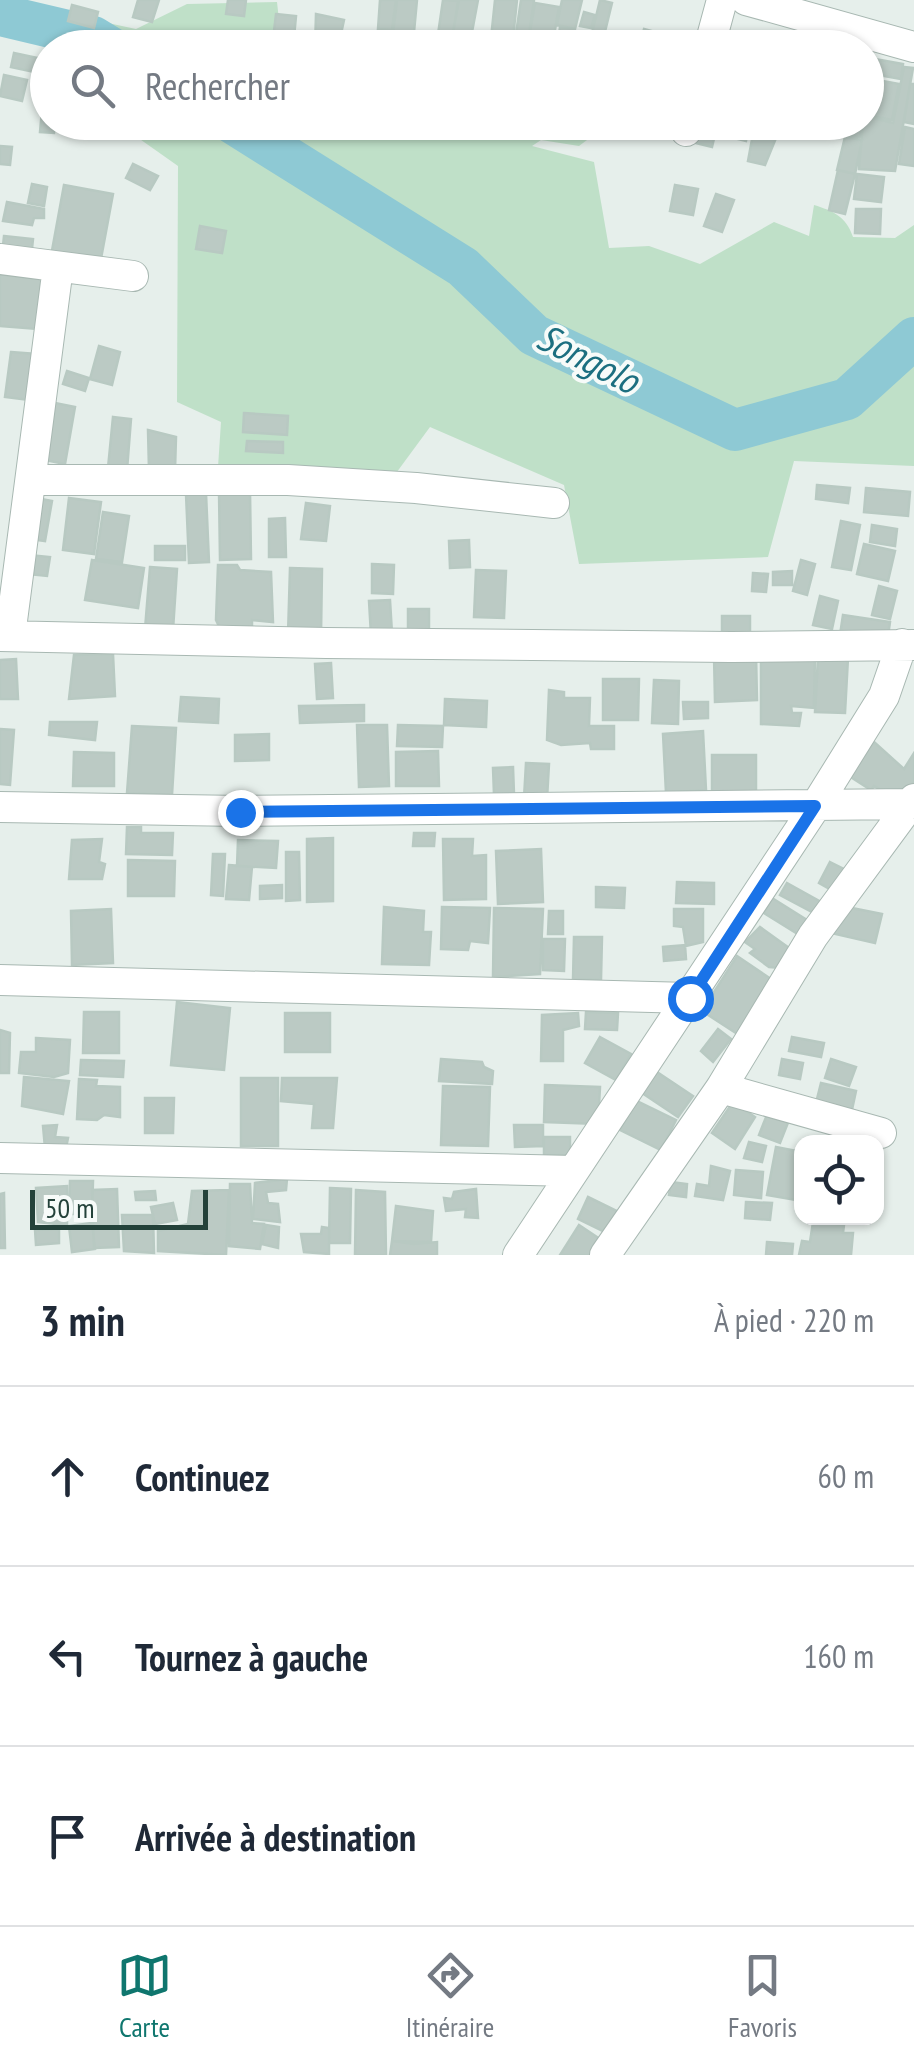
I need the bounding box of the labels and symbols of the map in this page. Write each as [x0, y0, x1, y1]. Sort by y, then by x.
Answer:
water label: Songolo [530, 311, 650, 405]
route end [218, 790, 264, 836]
route start [668, 976, 714, 1022]
scale bar [30, 1185, 208, 1230]

